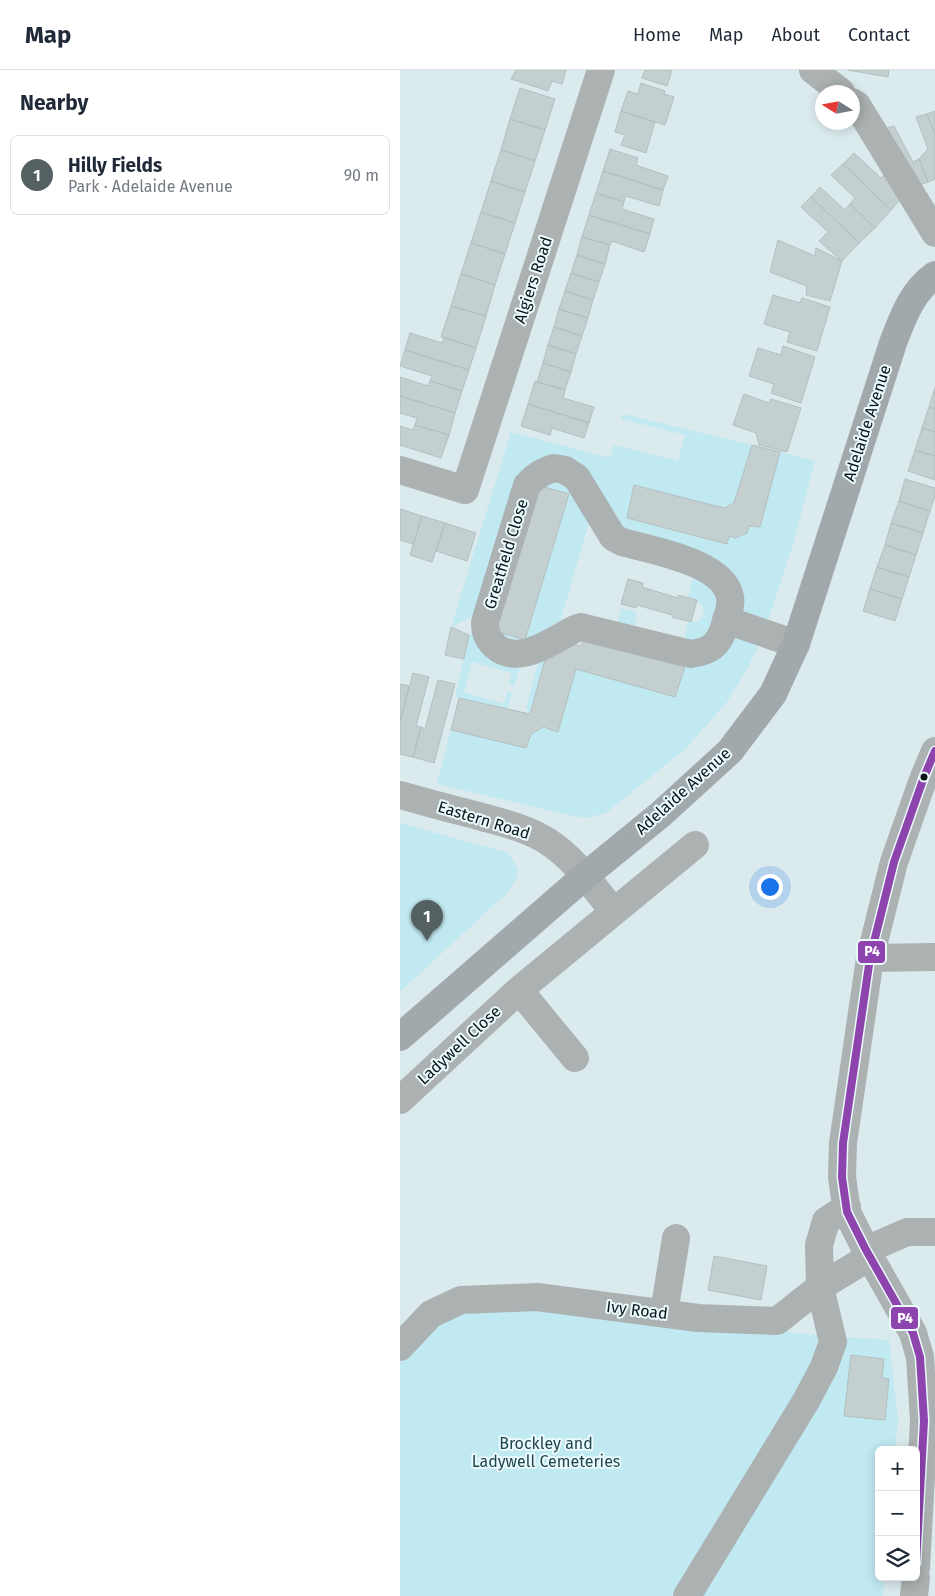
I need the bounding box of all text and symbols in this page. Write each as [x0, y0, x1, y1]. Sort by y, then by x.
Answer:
text: Map [25, 21, 71, 49]
text: Home [633, 24, 681, 46]
text: Map [709, 24, 743, 46]
text: About [771, 24, 820, 46]
text: Contact [848, 24, 910, 46]
north arrow [815, 85, 860, 130]
text: Nearby [20, 90, 88, 116]
text: Hilly Fields [68, 154, 162, 177]
text: 1 [33, 166, 41, 185]
text: 90 m [344, 166, 379, 185]
text: Park · Adelaide Avenue [68, 177, 233, 196]
street label: Algiers Road [510, 234, 556, 326]
street label: Adelaide Avenue [839, 363, 895, 483]
street label: Greatfield Close [480, 497, 532, 611]
street label: Adelaide Avenue [632, 743, 734, 839]
unlabelled marker [919, 772, 929, 782]
street label: Eastern Road [436, 797, 532, 843]
your location [757, 874, 783, 900]
pin: 1 [411, 900, 443, 941]
line badge: P4 [857, 940, 886, 964]
text: P4 [864, 943, 880, 960]
street label: Ladywell Close [413, 1002, 505, 1088]
street label: Ivy Road [605, 1297, 669, 1323]
line badge: P4 [890, 1306, 919, 1330]
text: P4 [897, 1310, 913, 1327]
park label: Brockley and Ladywell Cemeteries [472, 1434, 620, 1471]
map controls [875, 1446, 920, 1581]
button: + [875, 1446, 920, 1491]
button: − [875, 1491, 920, 1536]
button: layers [875, 1536, 920, 1581]

